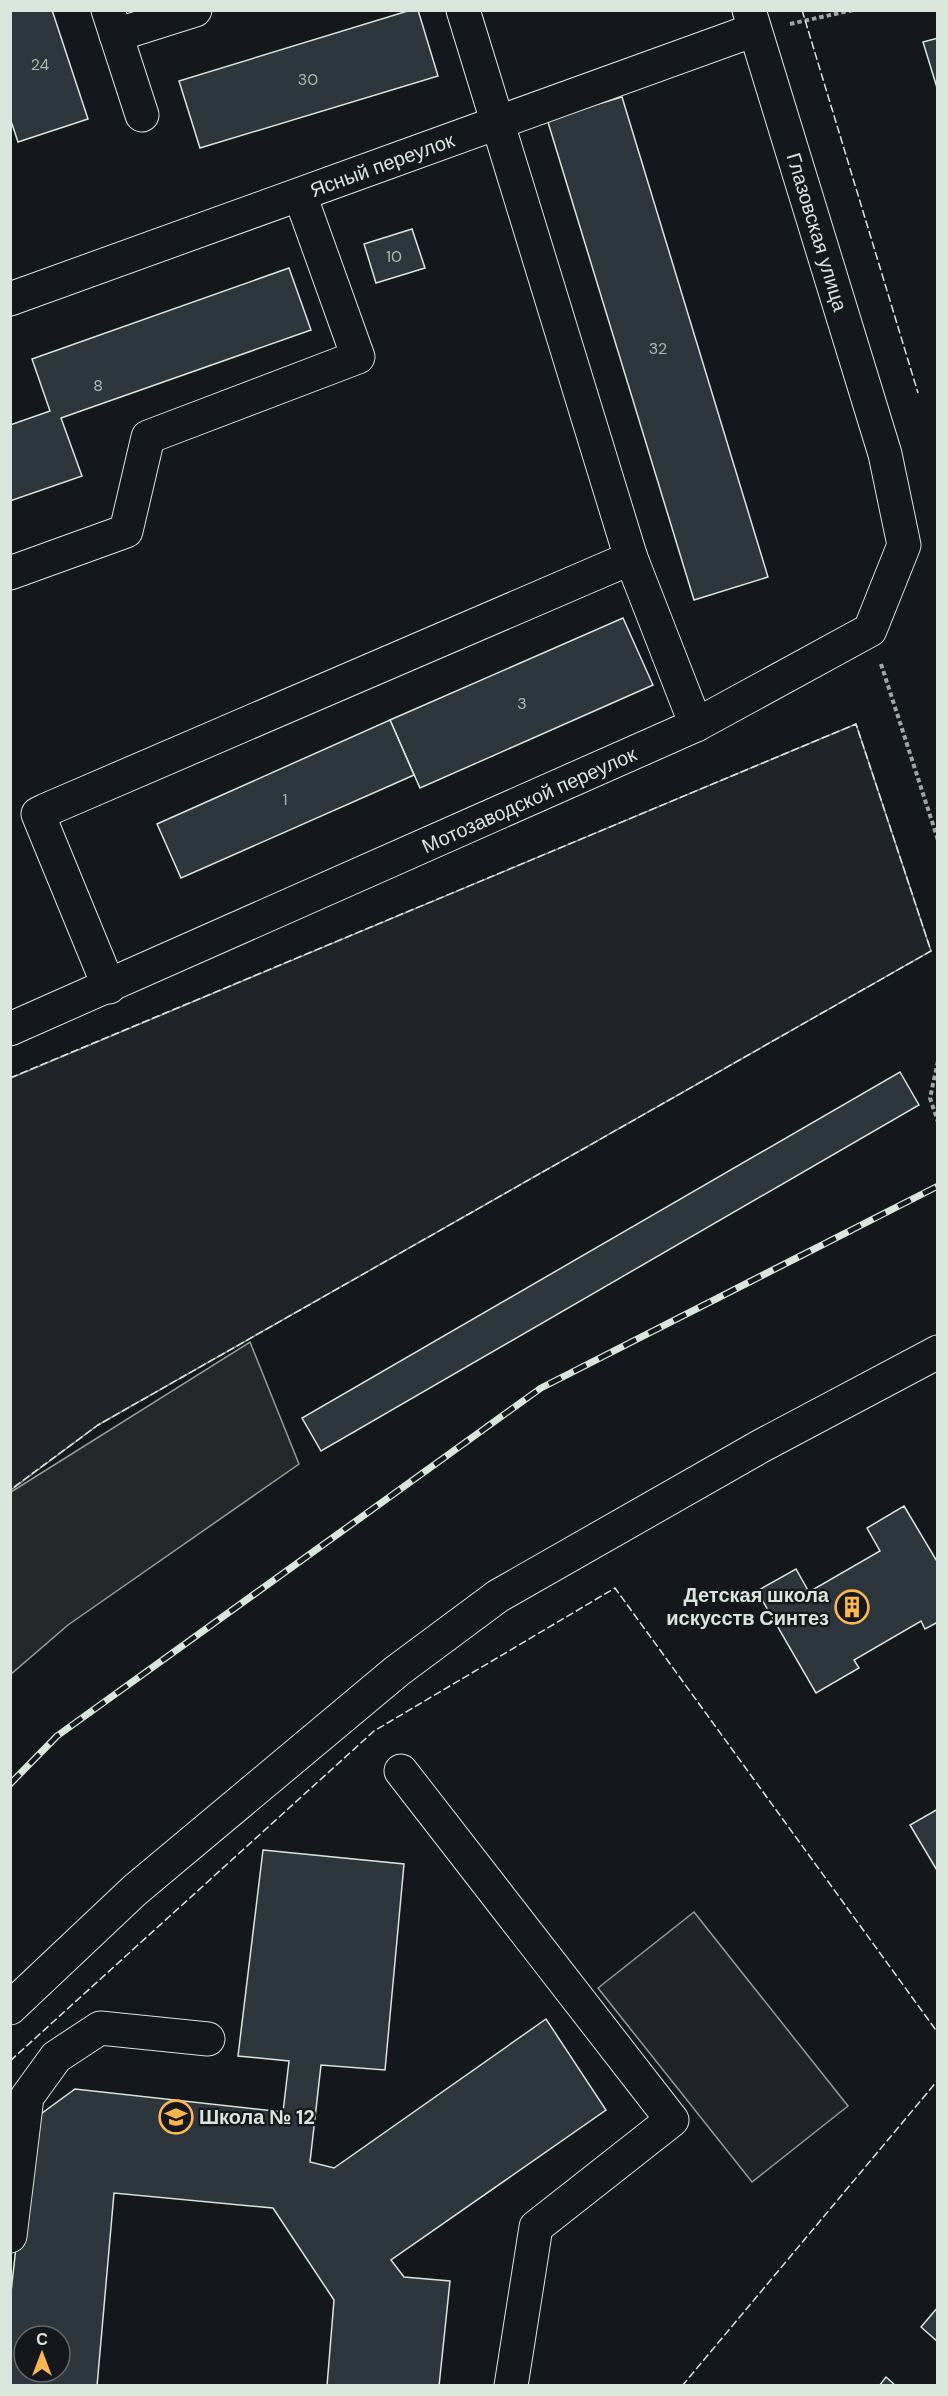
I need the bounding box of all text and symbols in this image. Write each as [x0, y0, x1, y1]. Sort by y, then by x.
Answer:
house number: 24 [31, 54, 50, 75]
house number: 30 [298, 69, 318, 90]
street label: Ясный переулок [306, 127, 458, 203]
street label: Глазовская улица [781, 150, 854, 315]
house number: 10 [386, 246, 402, 267]
house number: 32 [649, 338, 667, 359]
house number: 8 [93, 375, 103, 396]
house number: 3 [517, 693, 527, 714]
street label: Мотозаводской переулок [418, 741, 641, 859]
house number: 1 [283, 789, 288, 810]
place label: Детская школа искусств Синтез [666, 1582, 830, 1631]
building icon: Детская школа искусств Синтез [834, 1589, 870, 1625]
school or university icon: Школа № 12 [158, 2099, 194, 2135]
place label: Школа № 12 [199, 2104, 315, 2130]
north arrow [12, 2324, 72, 2384]
text: С [36, 2329, 48, 2350]

